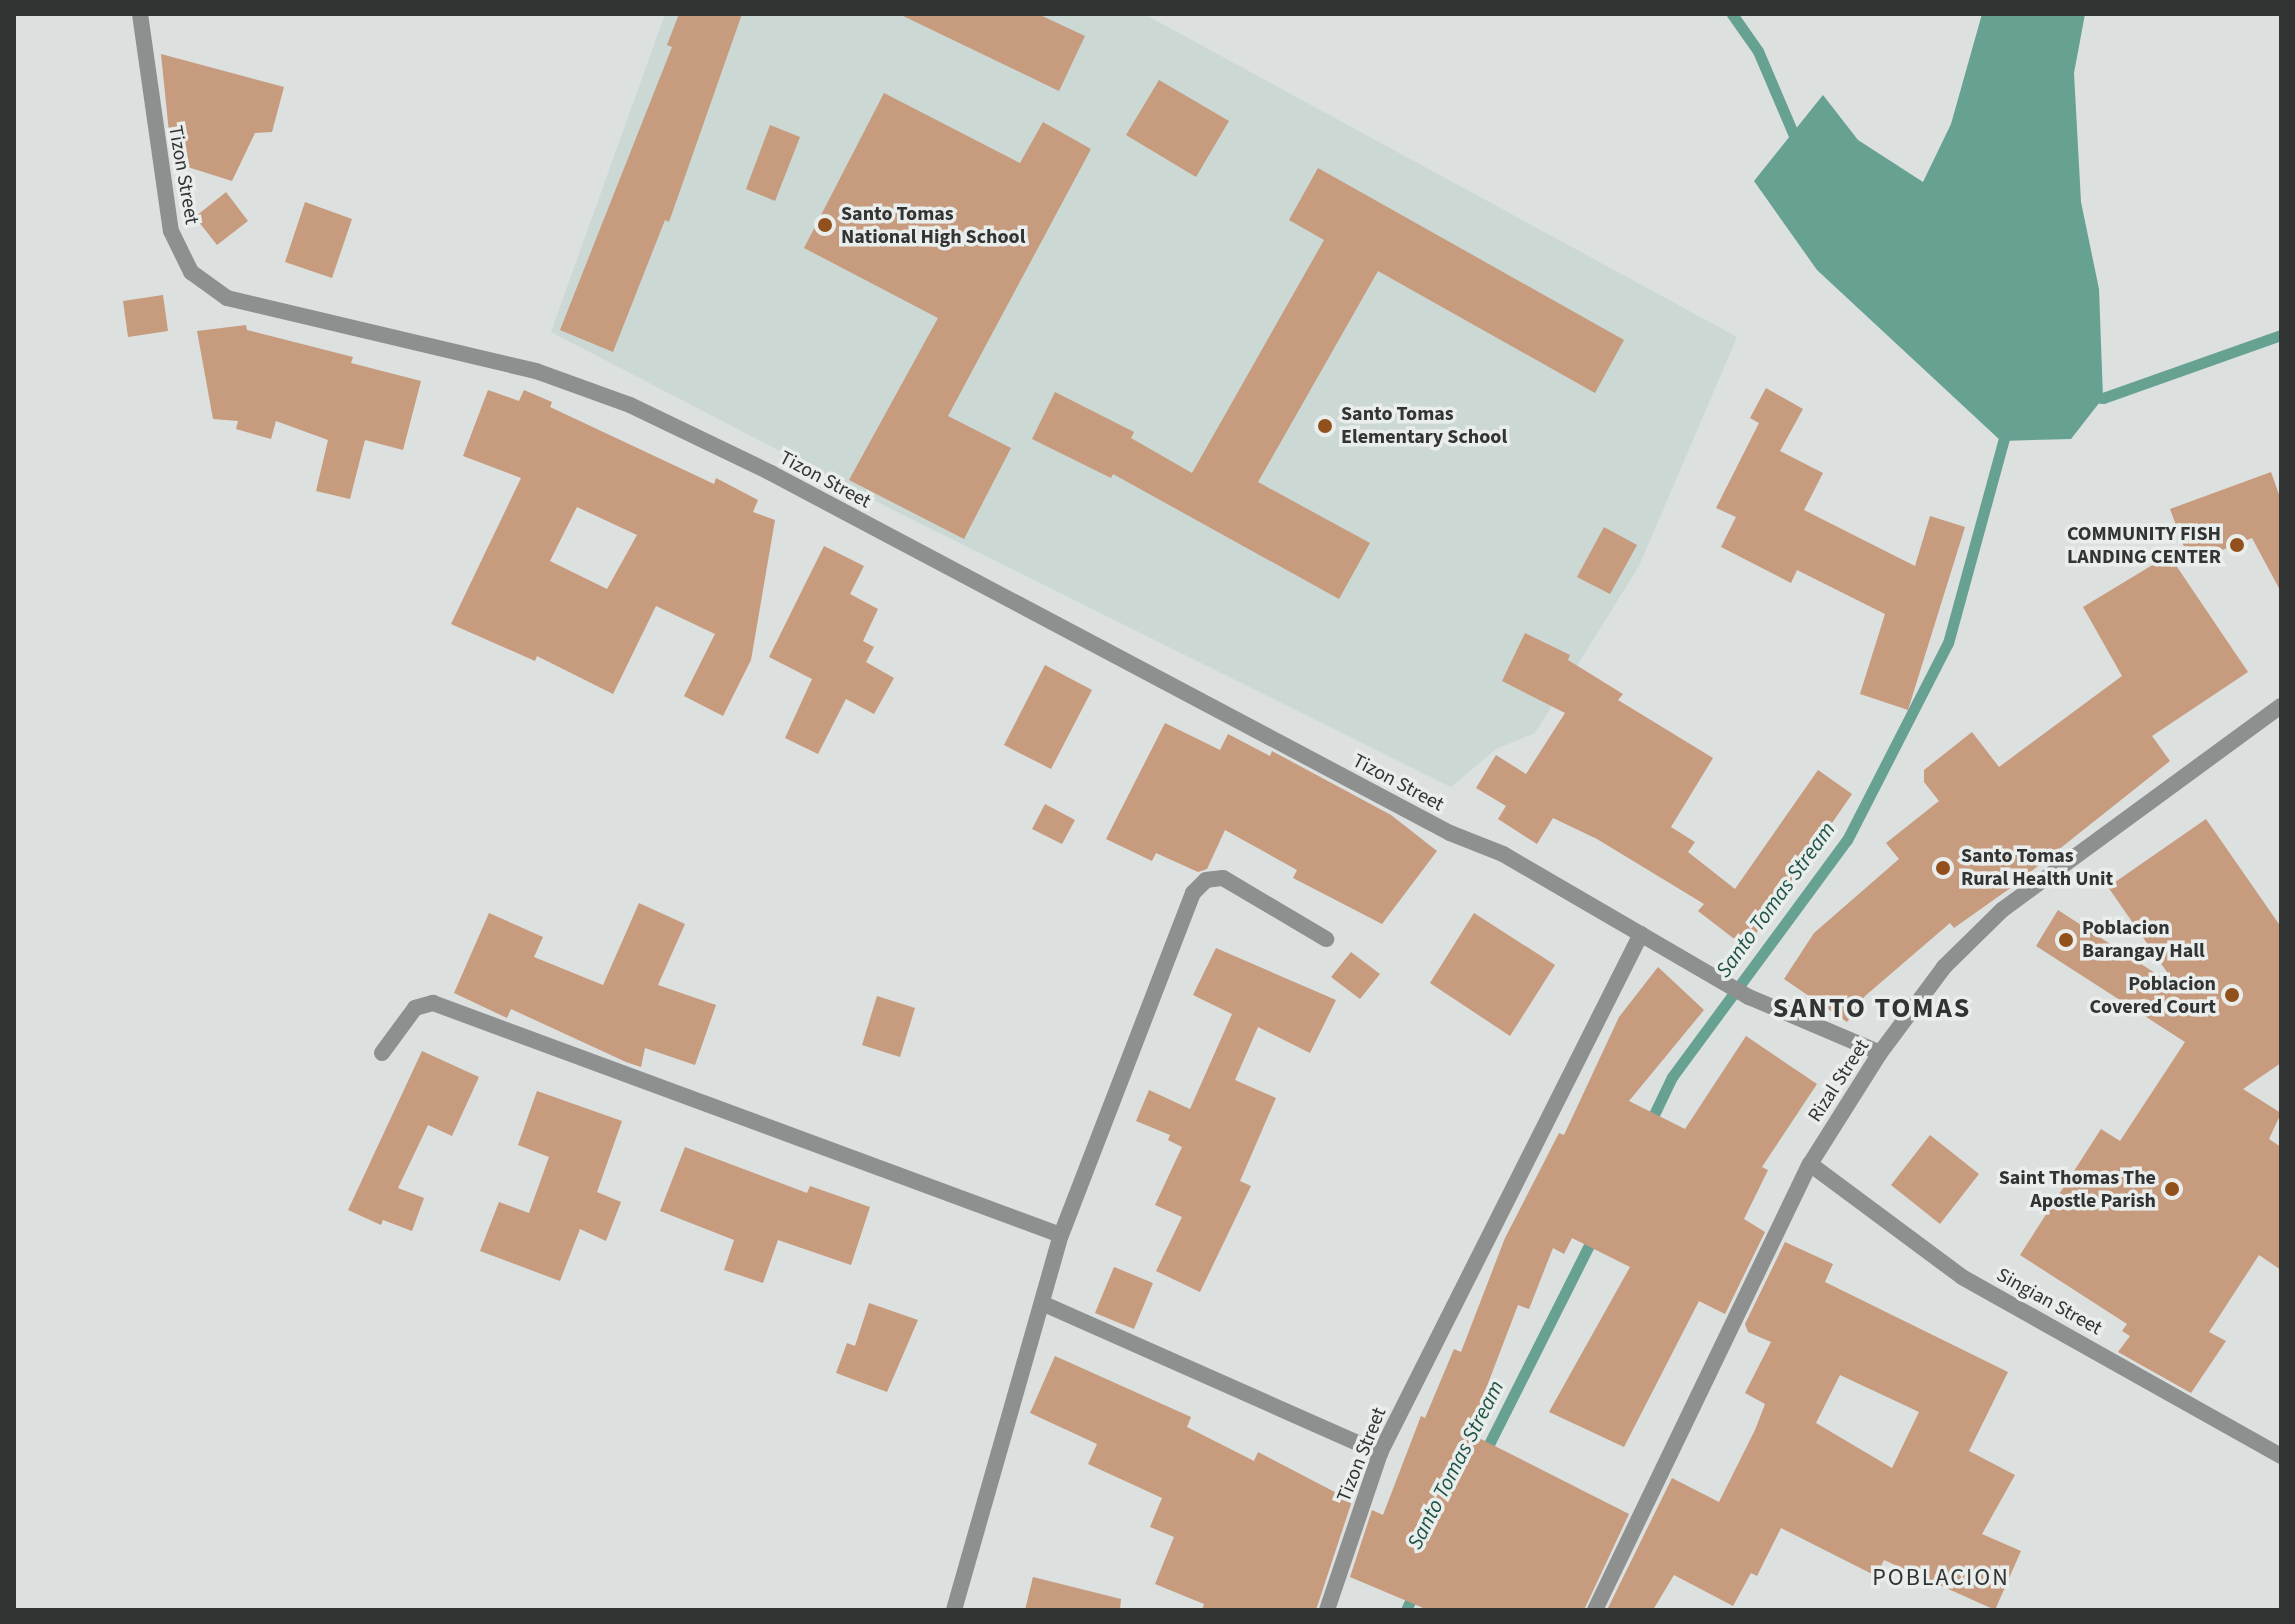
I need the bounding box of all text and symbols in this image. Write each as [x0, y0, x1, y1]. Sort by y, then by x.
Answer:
street label: Tizon Street [163, 124, 203, 226]
place label: Santo Tomas National High School [841, 202, 1025, 249]
marker: Santo Tomas National High School [816, 216, 834, 234]
place label: Santo Tomas Elementary School [1341, 402, 1507, 449]
marker: Santo Tomas Elementary School [1316, 417, 1334, 435]
street label: Tizon Street [775, 446, 875, 514]
place label: COMMUNITY FISH LANDING CENTER [2067, 522, 2221, 569]
marker: COMMUNITY FISH LANDING CENTER [2228, 536, 2246, 554]
street label: Tizon Street [1348, 749, 1448, 817]
water label: Santo Tomas Stream [1711, 817, 1841, 983]
place label: Santo Tomas Rural Health Unit [1961, 844, 2113, 891]
marker: Santo Tomas Rural Health Unit [1932, 857, 1954, 879]
place label: Poblacion Barangay Hall [2082, 916, 2205, 963]
marker: Poblacion Barangay Hall [2057, 931, 2075, 949]
place label: Poblacion Covered Court [2089, 972, 2216, 1019]
marker: Poblacion Covered Court [2223, 986, 2241, 1004]
district label: SANTO TOMAS [1773, 991, 1971, 1025]
street label: Rizal Street [1803, 1035, 1875, 1127]
place label: Saint Thomas The Apostle Parish [1999, 1166, 2156, 1213]
marker: Saint Thomas The Apostle Parish [2163, 1180, 2181, 1198]
street label: Singian Street [1992, 1263, 2106, 1341]
water label: Santo Tomas Stream [1402, 1376, 1510, 1554]
street label: Tizon Street [1332, 1404, 1392, 1506]
district label: POBLACION [1872, 1564, 2010, 1592]

